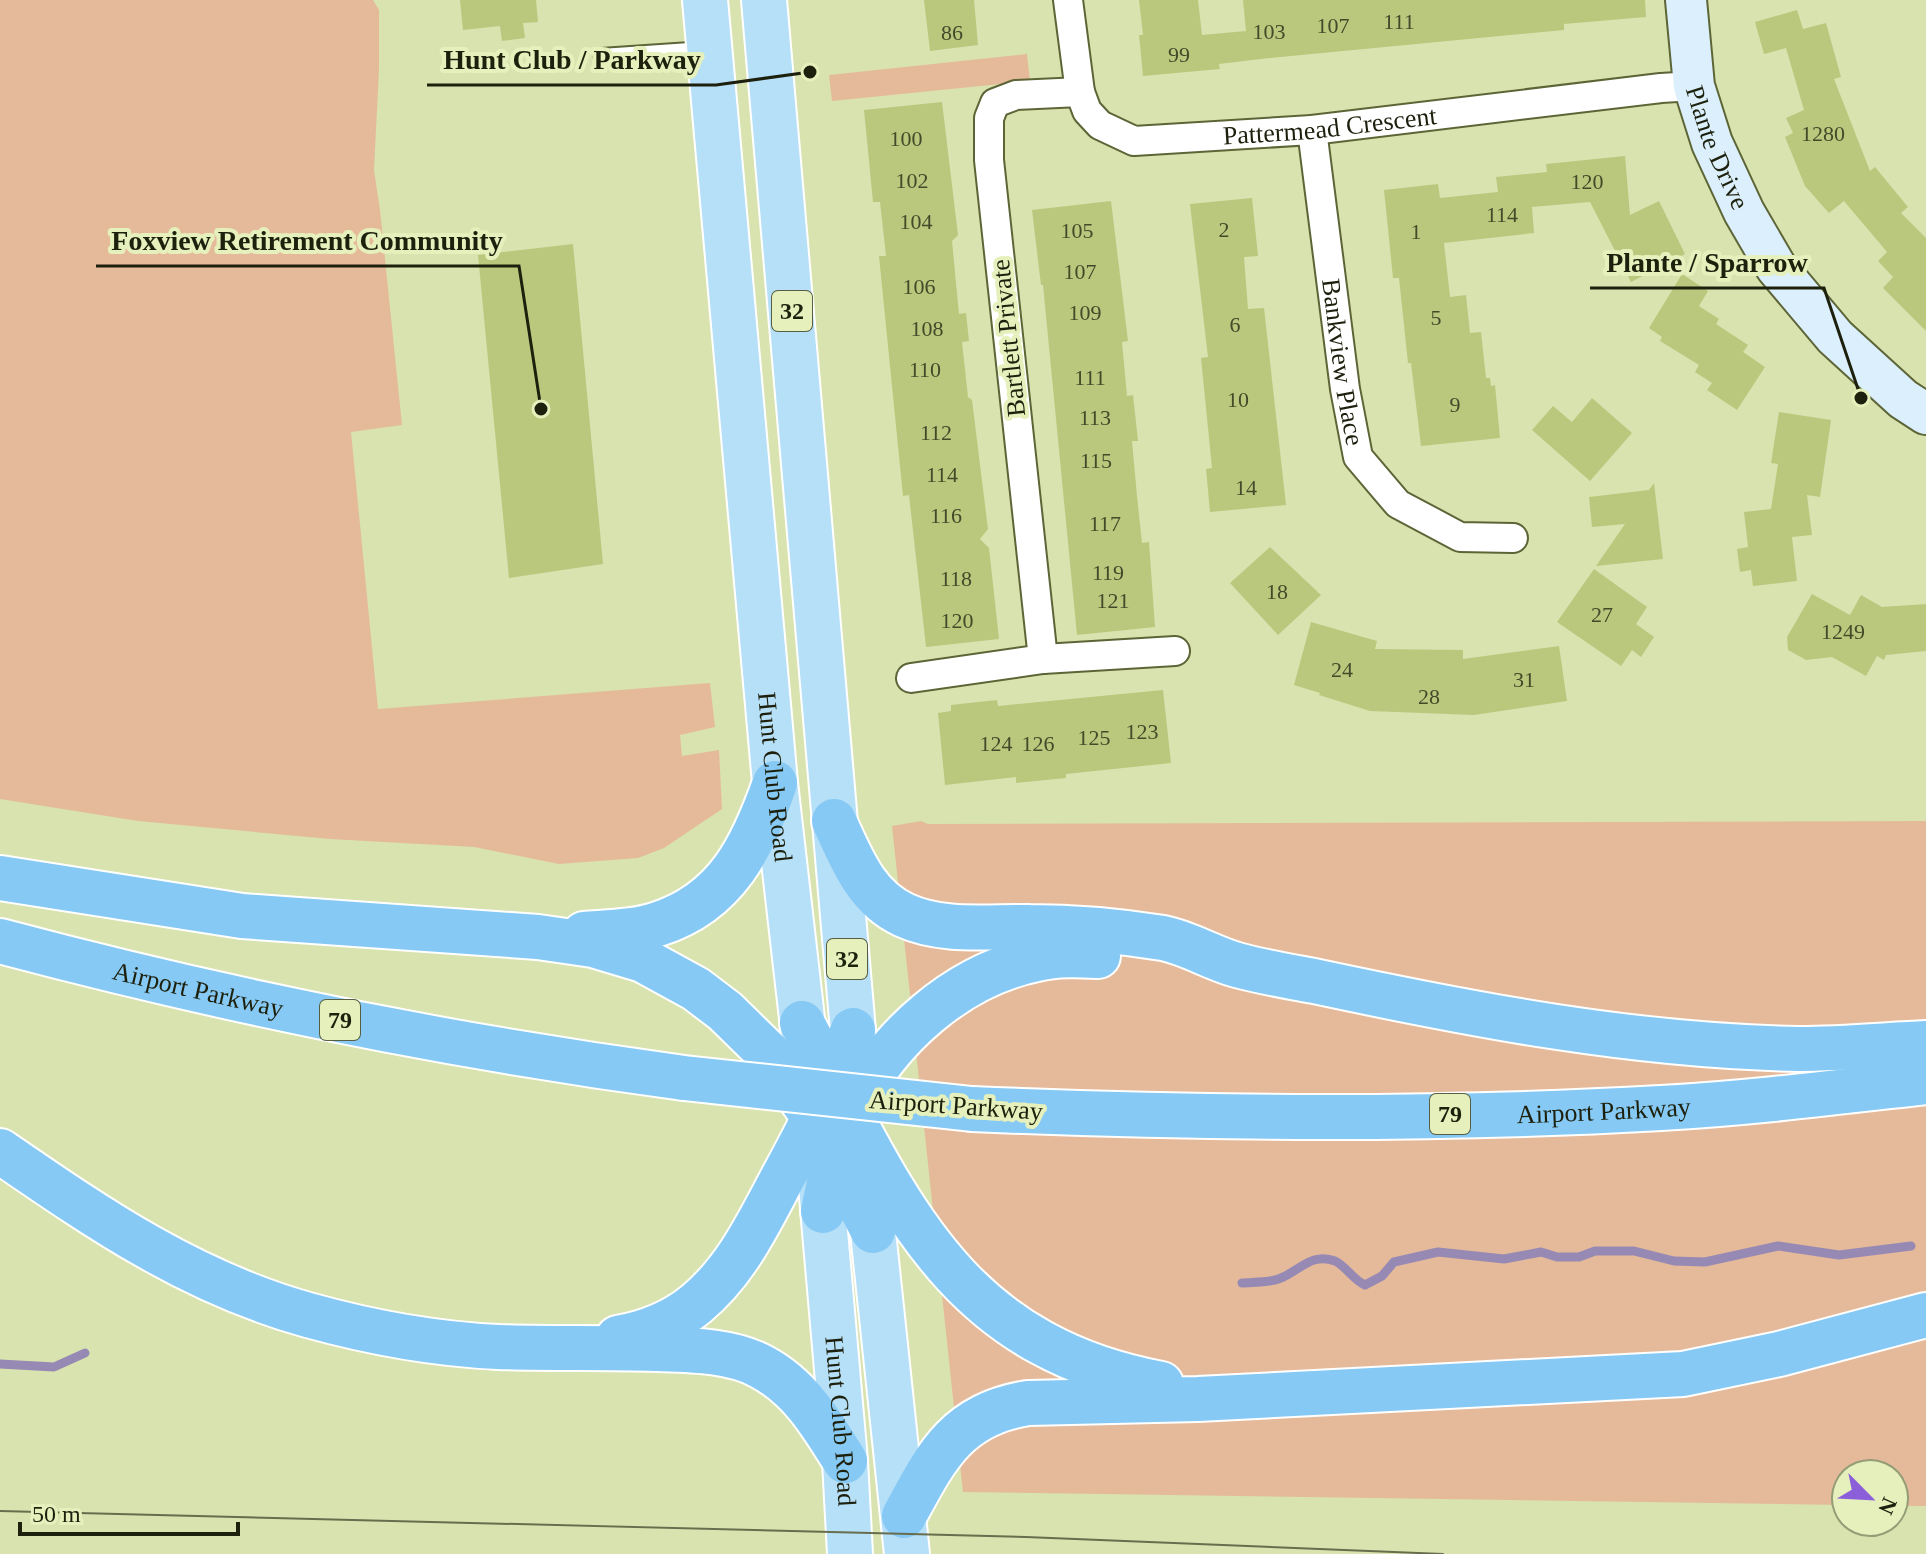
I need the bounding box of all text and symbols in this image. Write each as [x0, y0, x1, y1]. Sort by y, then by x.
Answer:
house number: 111 [1383, 9, 1415, 34]
house number: 107 [1317, 13, 1350, 38]
house number: 103 [1253, 19, 1286, 44]
house number: 86 [941, 20, 963, 45]
callout: Hunt Club / Parkway [427, 33, 716, 85]
house number: 99 [1168, 42, 1190, 67]
text: Hunt Club / Parkway [443, 44, 701, 75]
street label: Plante Drive [1680, 82, 1755, 214]
street label: Pattermead Crescent [1222, 101, 1439, 150]
house number: 1280 [1801, 121, 1845, 146]
house number: 100 [890, 126, 923, 151]
house number: 102 [896, 168, 929, 193]
house number: 120 [1571, 169, 1604, 194]
house number: 114 [1486, 202, 1518, 227]
house number: 104 [900, 209, 933, 234]
callout: Foxview Retirement Community [96, 214, 519, 266]
house number: 2 [1219, 217, 1230, 242]
house number: 105 [1061, 218, 1094, 243]
house number: 1 [1411, 219, 1422, 244]
text: Foxview Retirement Community [111, 225, 503, 256]
callout: Plante / Sparrow [1590, 236, 1824, 288]
text: Plante / Sparrow [1606, 247, 1809, 278]
street label: Bartlett Private [986, 258, 1031, 418]
house number: 107 [1064, 259, 1097, 284]
house number: 106 [903, 274, 936, 299]
street label: Bankview Place [1316, 277, 1369, 448]
road number: 32 [772, 291, 812, 331]
house number: 109 [1069, 300, 1102, 325]
house number: 5 [1431, 305, 1442, 330]
house number: 6 [1230, 312, 1241, 337]
house number: 108 [911, 316, 944, 341]
house number: 110 [909, 357, 941, 382]
house number: 111 [1074, 365, 1106, 390]
house number: 10 [1227, 387, 1249, 412]
house number: 9 [1450, 392, 1461, 417]
house number: 113 [1079, 405, 1111, 430]
house number: 112 [920, 420, 952, 445]
house number: 115 [1080, 448, 1112, 473]
house number: 114 [926, 462, 958, 487]
house number: 14 [1235, 475, 1257, 500]
house number: 116 [930, 503, 962, 528]
house number: 117 [1089, 511, 1121, 536]
house number: 119 [1092, 560, 1124, 585]
house number: 118 [940, 566, 972, 591]
house number: 18 [1266, 579, 1288, 604]
house number: 121 [1097, 588, 1130, 613]
house number: 27 [1591, 602, 1613, 627]
house number: 120 [941, 608, 974, 633]
house number: 1249 [1821, 619, 1865, 644]
house number: 24 [1331, 657, 1353, 682]
house number: 31 [1513, 667, 1535, 692]
house number: 28 [1418, 684, 1440, 709]
street label: Hunt Club Road [752, 691, 798, 863]
house number: 123 [1126, 719, 1159, 744]
house number: 125 [1078, 725, 1111, 750]
house number: 124 [980, 731, 1013, 756]
house number: 126 [1022, 731, 1055, 756]
road number: 32 [827, 939, 867, 979]
street label: Airport Parkway [110, 956, 286, 1023]
road number: 79 [320, 1000, 360, 1040]
street label: Airport Parkway [868, 1085, 1044, 1126]
street label: Airport Parkway [1516, 1092, 1692, 1129]
road number: 79 [1430, 1094, 1470, 1134]
street label: Hunt Club Road [819, 1335, 861, 1507]
north arrow [1830, 1458, 1910, 1538]
scale bar [20, 1486, 238, 1536]
text: N [1873, 1494, 1902, 1518]
text: 50 m [32, 1501, 81, 1527]

